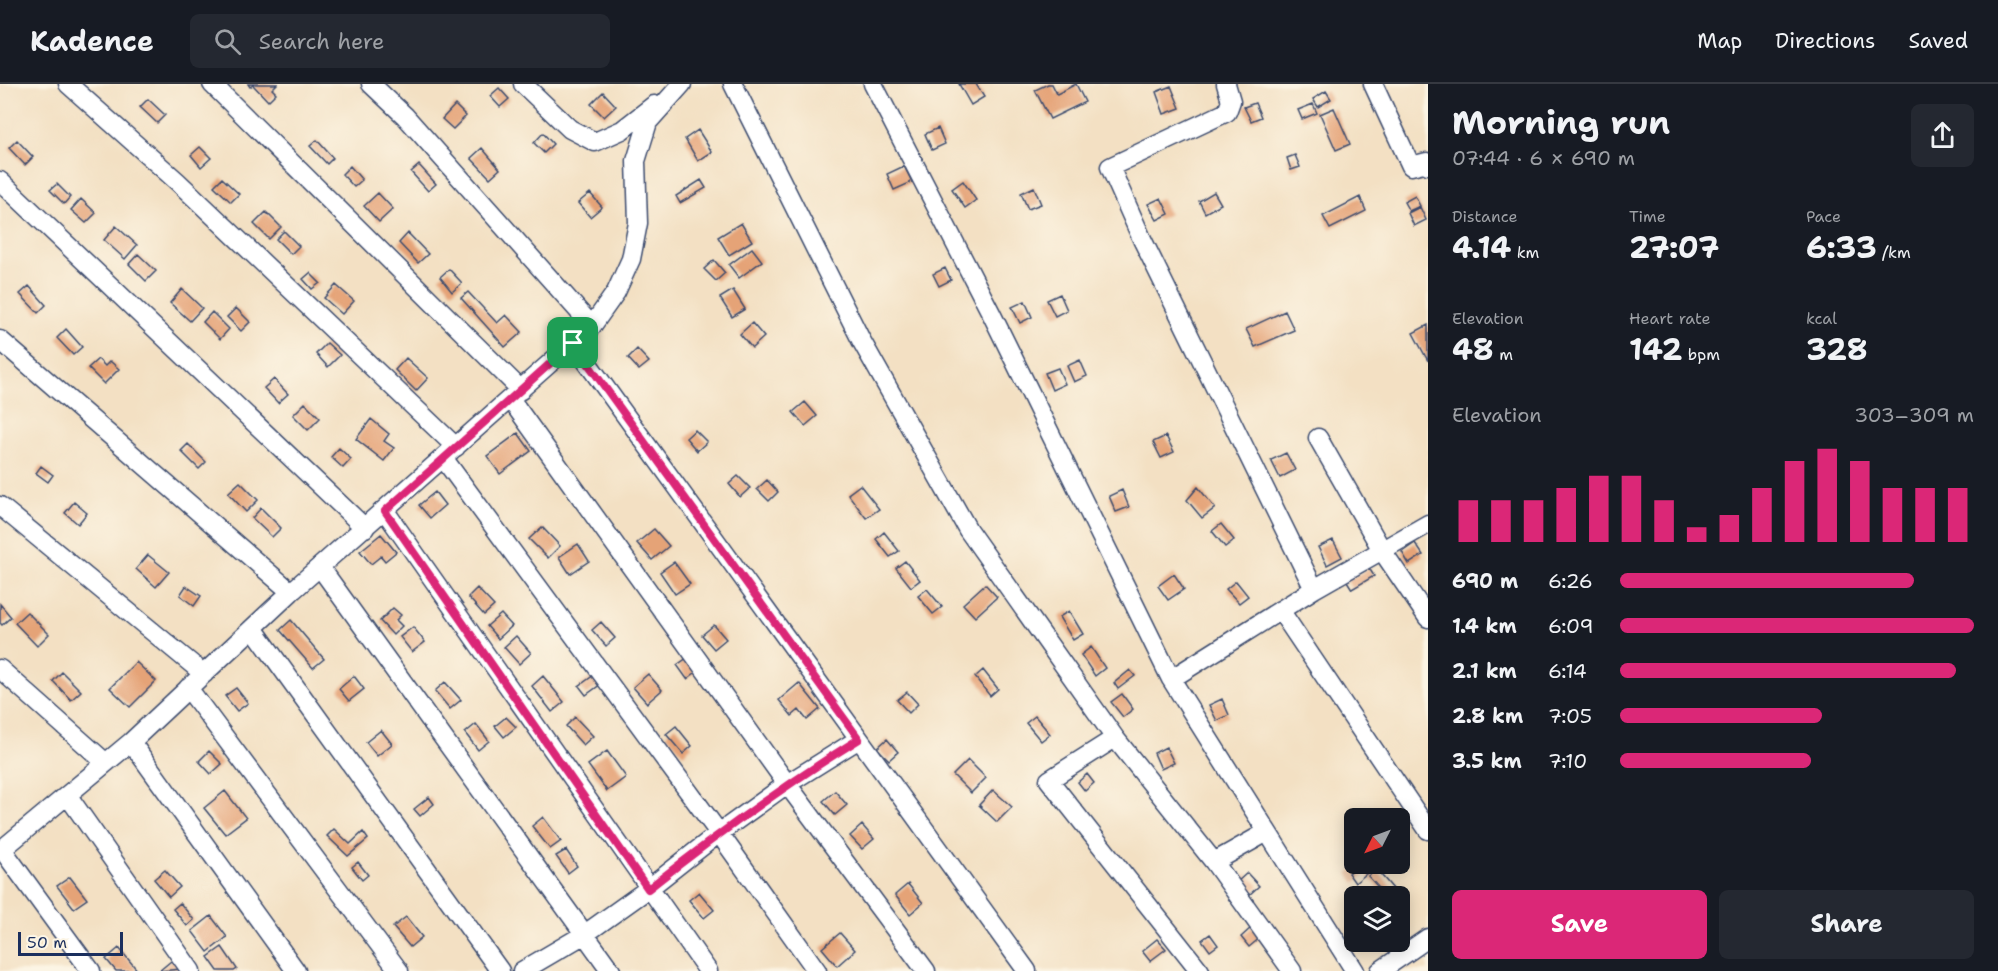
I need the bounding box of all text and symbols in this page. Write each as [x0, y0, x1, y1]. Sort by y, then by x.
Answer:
search box [190, 14, 610, 68]
text: Kadence [30, 22, 154, 60]
icon: search [211, 25, 244, 58]
text: Search here [259, 27, 385, 56]
text: Map [1697, 27, 1742, 55]
text: Directions [1775, 27, 1875, 55]
text: Saved [1908, 27, 1968, 55]
text: Morning run [1452, 100, 1670, 145]
button: share [1911, 104, 1974, 167]
text: 07:44 · 6 × 690 m [1452, 145, 1635, 171]
text: Distance [1452, 206, 1518, 227]
text: Time [1629, 206, 1666, 227]
text: Pace [1806, 206, 1841, 227]
text: 4.14 [1452, 227, 1511, 268]
text: 27:07 [1629, 227, 1719, 268]
text: 6:33 [1806, 227, 1877, 268]
text: km [1511, 242, 1539, 263]
text: /km [1877, 242, 1911, 263]
text: Elevation [1452, 308, 1524, 329]
text: Heart rate [1629, 308, 1711, 329]
text: kcal [1806, 308, 1837, 329]
pin [547, 317, 598, 368]
icon: arrive [556, 326, 589, 359]
text: 48 [1452, 329, 1494, 370]
text: 142 [1629, 329, 1682, 370]
text: 328 [1806, 329, 1868, 370]
text: m [1494, 344, 1513, 365]
text: bpm [1682, 344, 1720, 365]
text: Elevation [1452, 402, 1542, 428]
text: 303–309 m [1854, 402, 1974, 428]
text: 690 m [1452, 568, 1518, 594]
text: 6:26 [1548, 568, 1593, 594]
text: 1.4 km [1452, 613, 1517, 639]
text: 6:09 [1548, 613, 1594, 639]
text: 2.1 km [1452, 658, 1517, 684]
text: 6:14 [1548, 658, 1587, 684]
text: 2.8 km [1452, 703, 1523, 729]
text: 7:05 [1548, 703, 1592, 729]
text: 3.5 km [1452, 748, 1522, 774]
text: 7:10 [1548, 748, 1587, 774]
north arrow [1344, 808, 1410, 874]
map controls [1344, 808, 1410, 952]
button: layers [1344, 886, 1410, 952]
button: Save [1452, 890, 1707, 959]
button: Share [1719, 890, 1974, 959]
scale bar [18, 929, 123, 956]
text: 50 m [27, 932, 67, 953]

